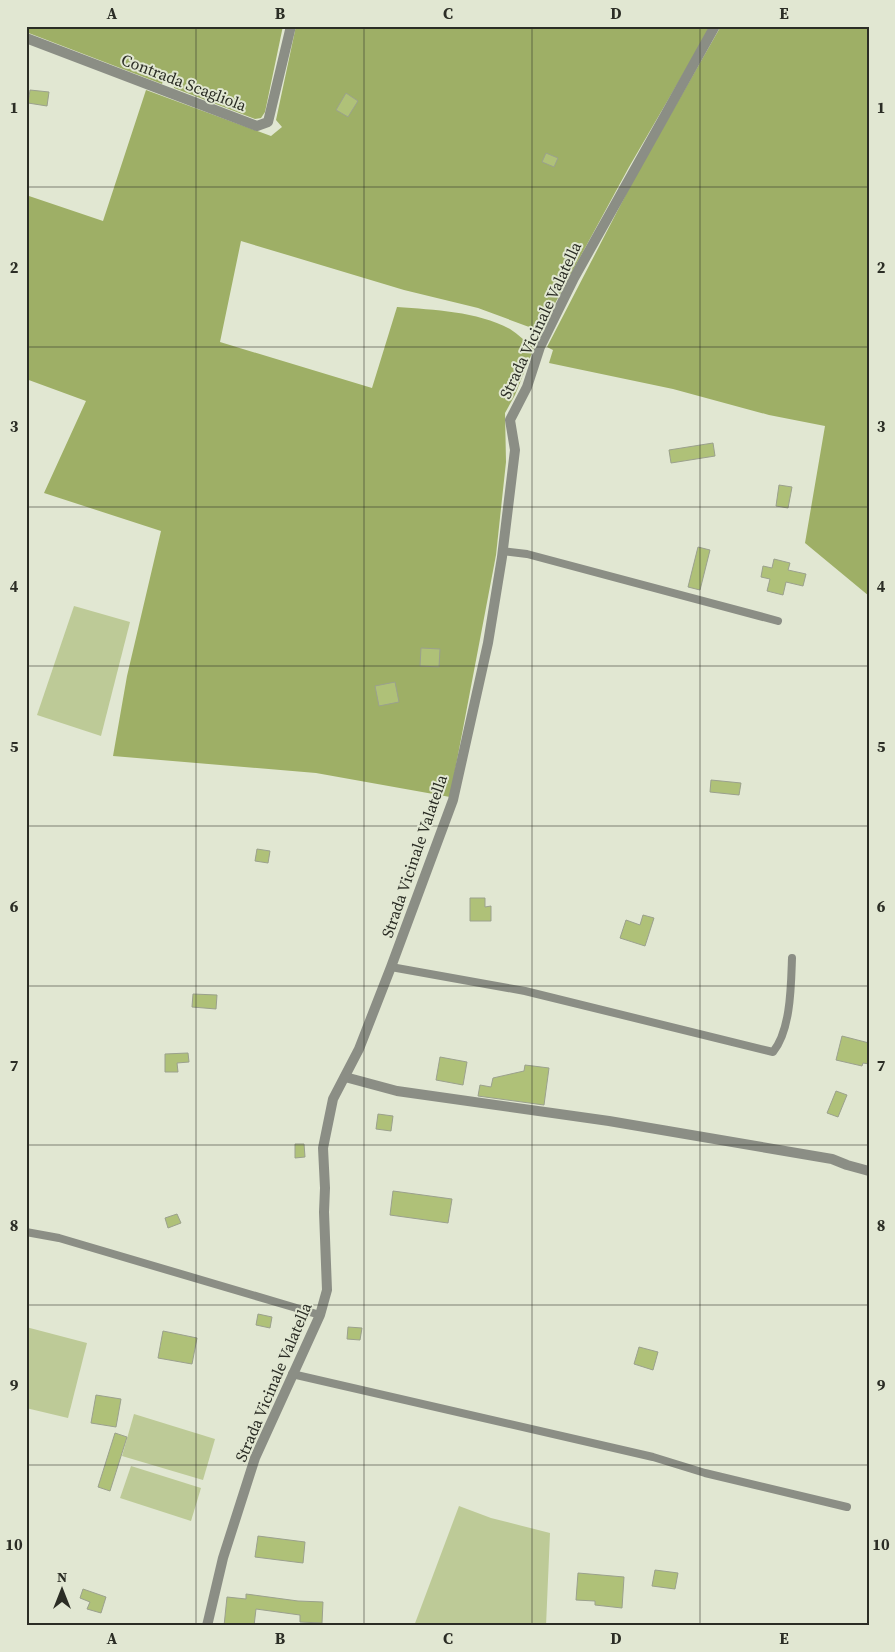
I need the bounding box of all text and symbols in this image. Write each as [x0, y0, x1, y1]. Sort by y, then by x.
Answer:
text: A [107, 2, 118, 24]
text: B [275, 2, 286, 24]
text: C [443, 2, 453, 24]
text: D [610, 2, 622, 24]
text: E [779, 2, 789, 24]
street label: Contrada Scagliola [118, 48, 250, 116]
text: 1 [10, 96, 18, 118]
text: 1 [877, 96, 885, 118]
street label: Strada Vicinale Valatella [494, 237, 586, 402]
text: 2 [10, 256, 19, 278]
text: 2 [877, 256, 886, 278]
text: 3 [10, 415, 19, 437]
text: 3 [877, 415, 886, 437]
text: 4 [10, 575, 19, 597]
text: 4 [877, 575, 886, 597]
text: 5 [10, 735, 19, 757]
text: 5 [877, 735, 886, 757]
street label: Strada Vicinale Valatella [376, 771, 453, 940]
text: 6 [10, 895, 19, 917]
text: 6 [877, 895, 886, 917]
text: 7 [10, 1054, 19, 1076]
text: 7 [877, 1054, 886, 1076]
text: 8 [10, 1214, 18, 1236]
text: 8 [877, 1214, 885, 1236]
street label: Strada Vicinale Valatella [229, 1298, 317, 1465]
text: 9 [10, 1374, 19, 1396]
text: 9 [877, 1374, 886, 1396]
text: 10 [5, 1533, 23, 1555]
text: 10 [872, 1533, 890, 1555]
north arrow [38, 1564, 88, 1614]
text: N [57, 1567, 67, 1587]
text: A [107, 1627, 118, 1649]
text: B [275, 1627, 286, 1649]
text: C [443, 1627, 453, 1649]
text: D [610, 1627, 622, 1649]
text: E [779, 1627, 789, 1649]

